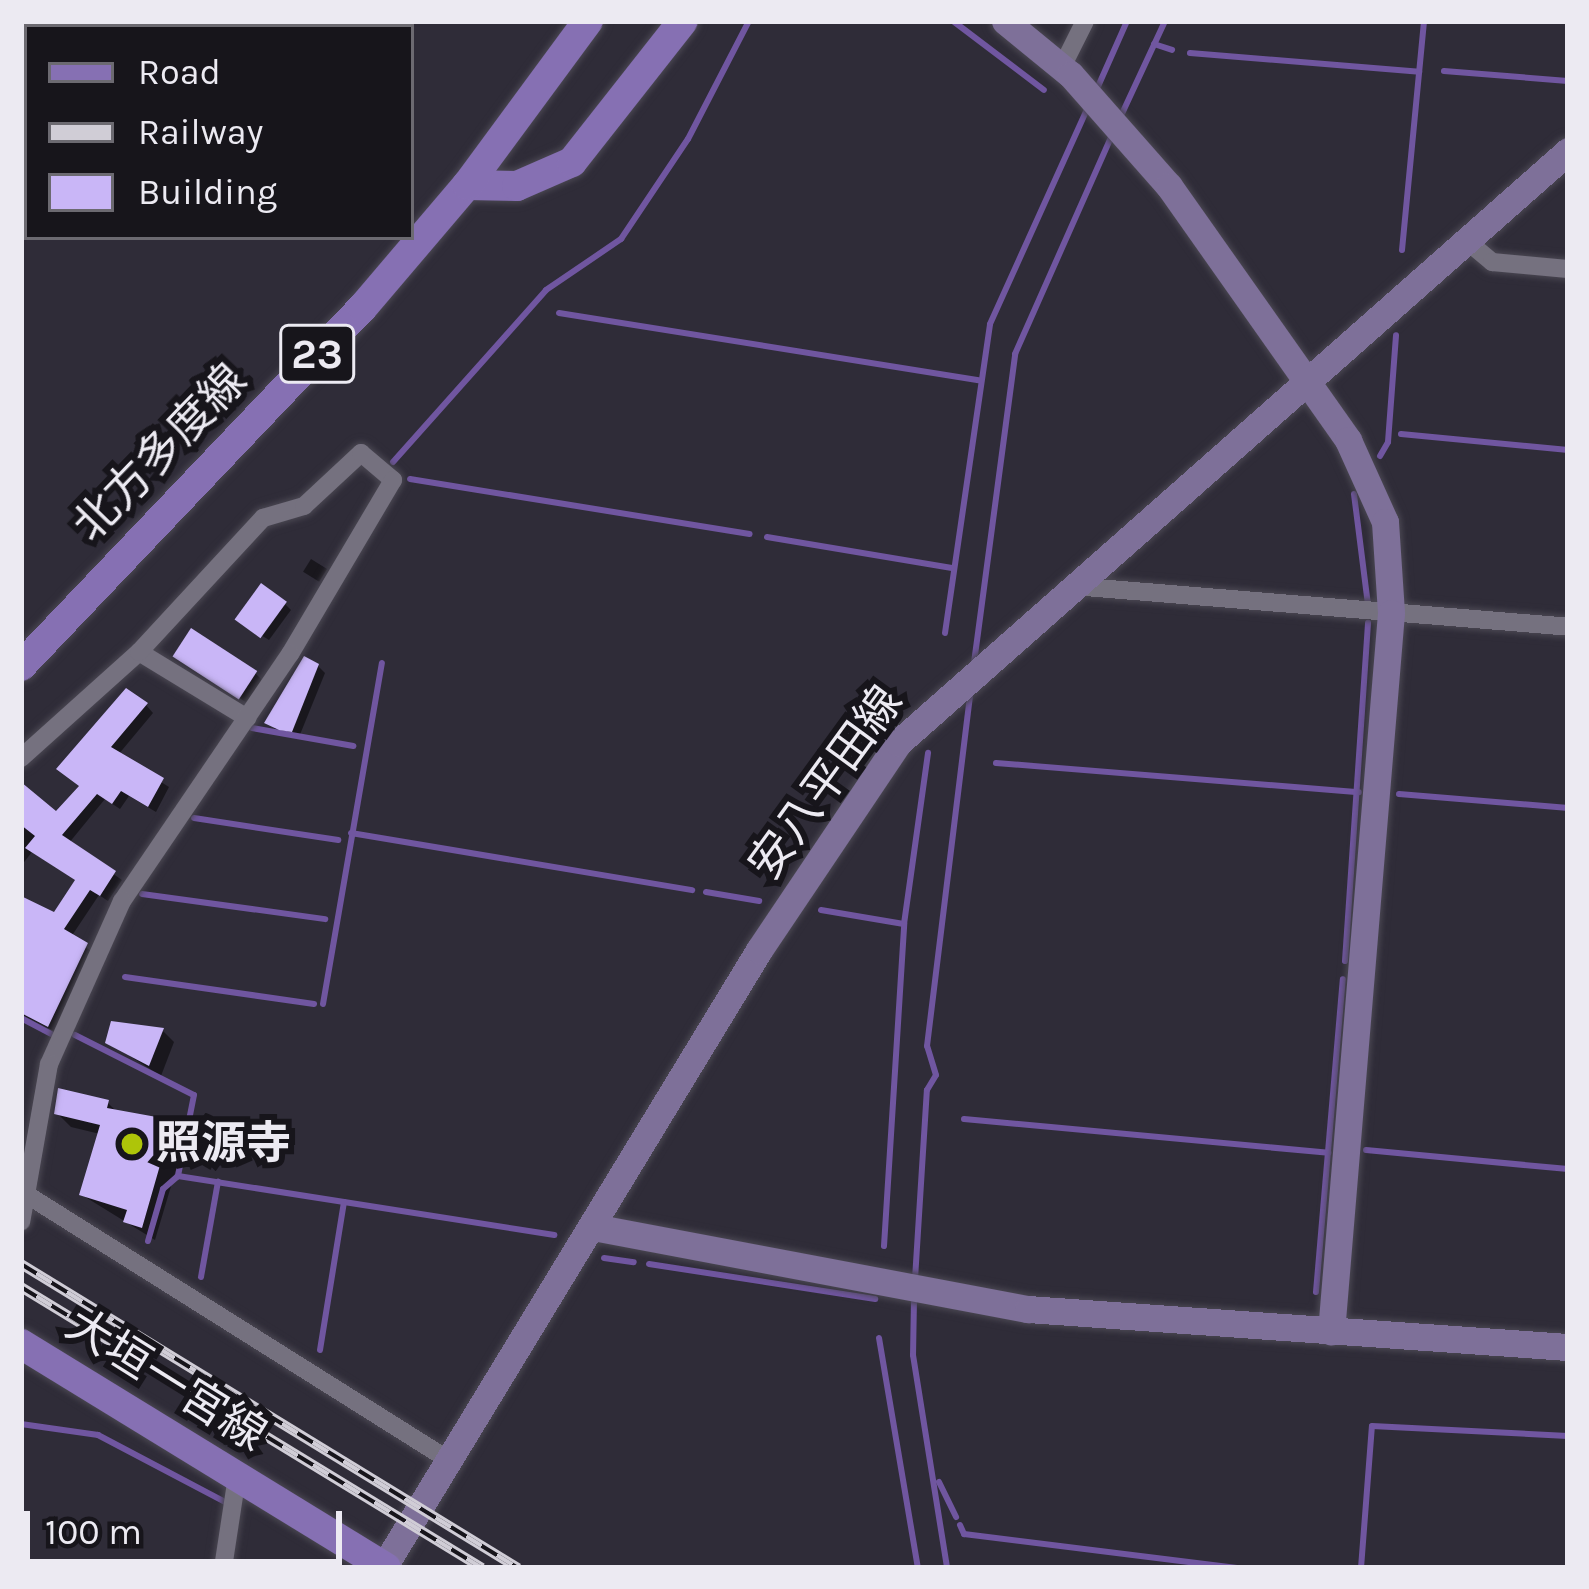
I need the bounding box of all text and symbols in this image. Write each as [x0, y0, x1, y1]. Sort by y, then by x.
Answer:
legend [24, 24, 414, 240]
text: Road [138, 51, 221, 93]
text: Railway [138, 111, 263, 153]
text: Building [138, 171, 277, 213]
road number: 23 [278, 318, 356, 390]
street label: 北方多度線 [62, 353, 258, 553]
street label: 安八平田線 [738, 676, 914, 890]
place label: 照源寺 [156, 1117, 291, 1171]
marker: 照源寺 [119, 1131, 145, 1157]
street label: 大垣一宮線 [56, 1297, 276, 1463]
scale bar [30, 1487, 348, 1561]
text: 100 m [45, 1511, 142, 1553]

